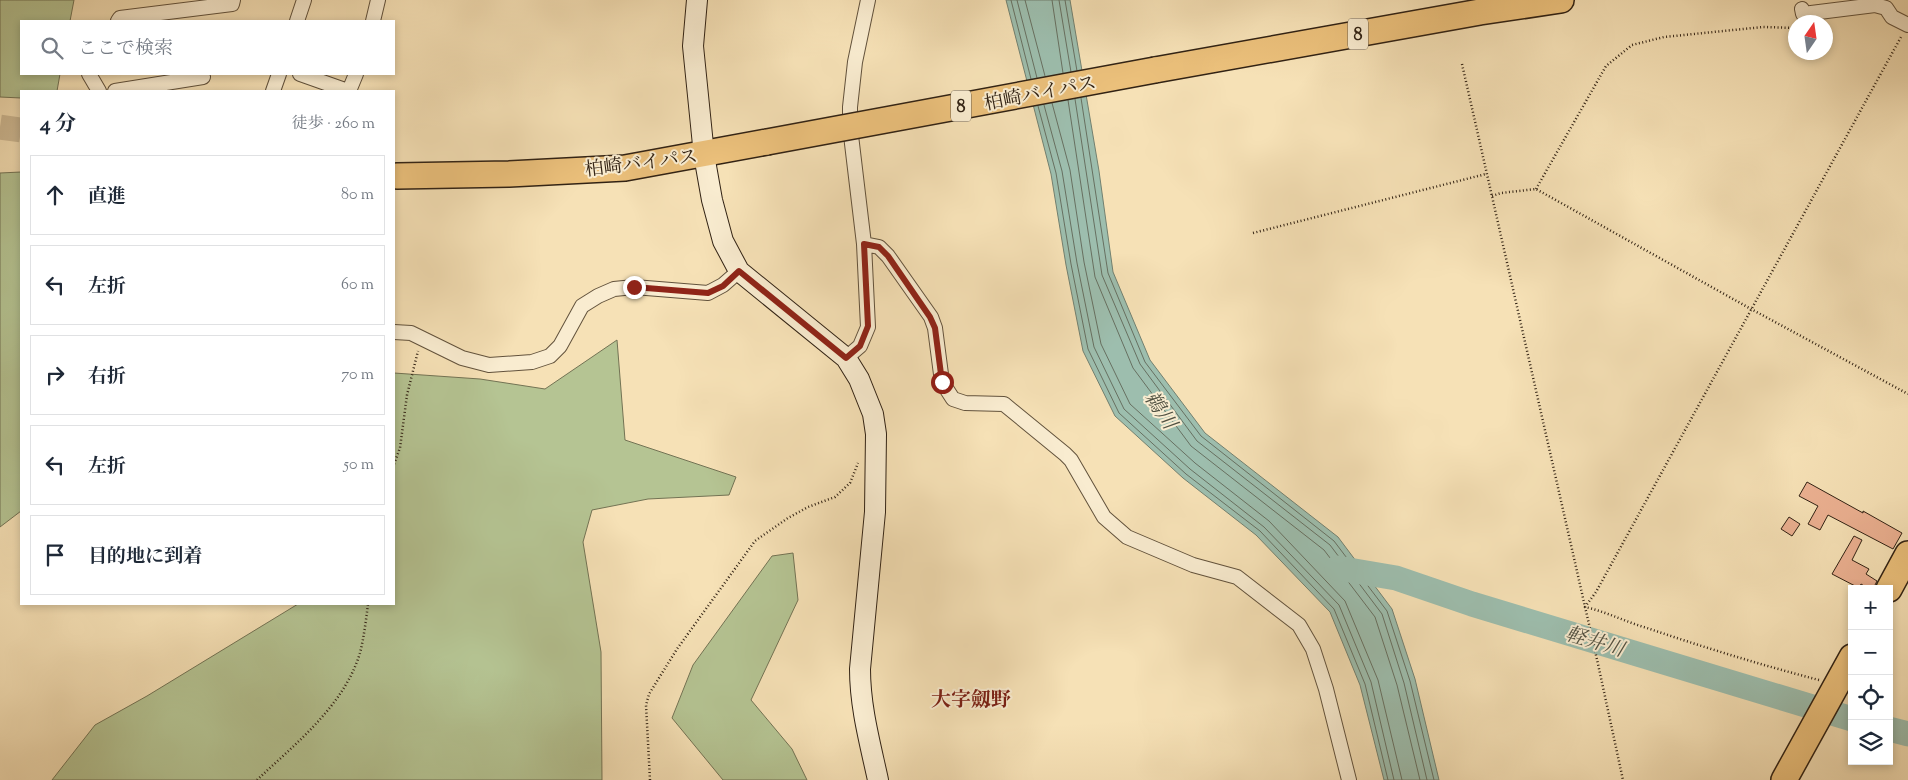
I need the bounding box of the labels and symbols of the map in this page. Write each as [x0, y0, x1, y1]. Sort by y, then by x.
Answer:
north arrow [1788, 15, 1833, 60]
road number: 8 [1348, 18, 1368, 50]
street label: 柏崎バイパス [982, 70, 1099, 119]
road number: 8 [951, 90, 971, 122]
street label: 柏崎バイパス [583, 144, 699, 185]
route end [623, 276, 646, 299]
route start [931, 371, 954, 394]
water label: 鵜川 [1136, 387, 1183, 438]
water label: 軽井川 [1561, 621, 1629, 667]
district label: 大字劔野 [931, 687, 1011, 716]

